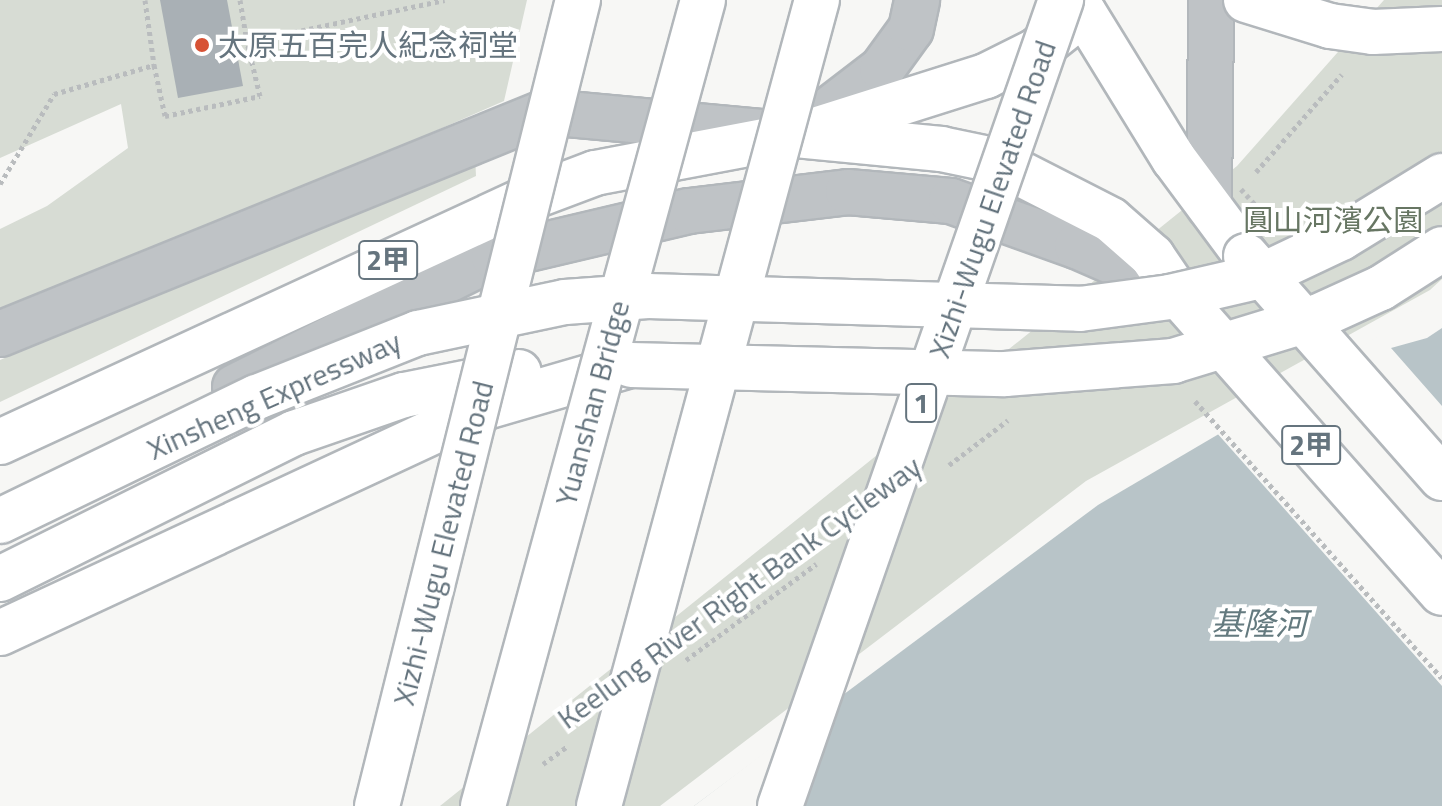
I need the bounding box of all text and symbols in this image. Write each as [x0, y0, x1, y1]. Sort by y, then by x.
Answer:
place label: 太原五百完人紀念祠堂 [218, 27, 518, 63]
marker: 太原五百完人紀念祠堂 [193, 36, 211, 54]
street label: Xizhi-Wugu Elevated Road [921, 36, 1063, 362]
park label: 圓山河濱公園 [1243, 202, 1423, 238]
road number: 2甲 [358, 236, 418, 284]
street label: Yuanshan Bridge [547, 296, 637, 510]
street label: Xinsheng Expressway [142, 323, 406, 467]
street label: Xizhi-Wugu Elevated Road [385, 377, 501, 709]
road number: 1 [905, 379, 937, 427]
road number: 2甲 [1281, 421, 1341, 469]
street label: Keelung River Right Bank Cycleway [550, 448, 928, 736]
water label: 基隆河 [1211, 604, 1307, 642]

